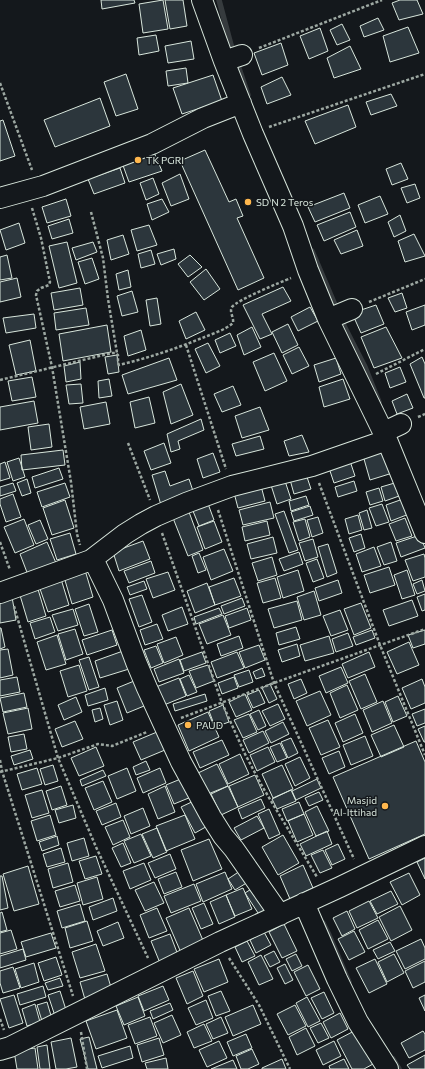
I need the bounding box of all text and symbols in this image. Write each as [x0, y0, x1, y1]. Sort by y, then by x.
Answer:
place label: TK PGRI [146, 154, 184, 166]
marker: TK PGRI [133, 155, 143, 165]
place label: SD N 2 Teros [256, 196, 314, 208]
marker: SD N 2 Teros [243, 197, 253, 207]
place label: PAUD [196, 719, 223, 731]
marker: PAUD [183, 720, 193, 730]
place label: Masjid Al-Ittihad [333, 794, 377, 818]
marker: Masjid Al-Ittihad [380, 801, 390, 811]

